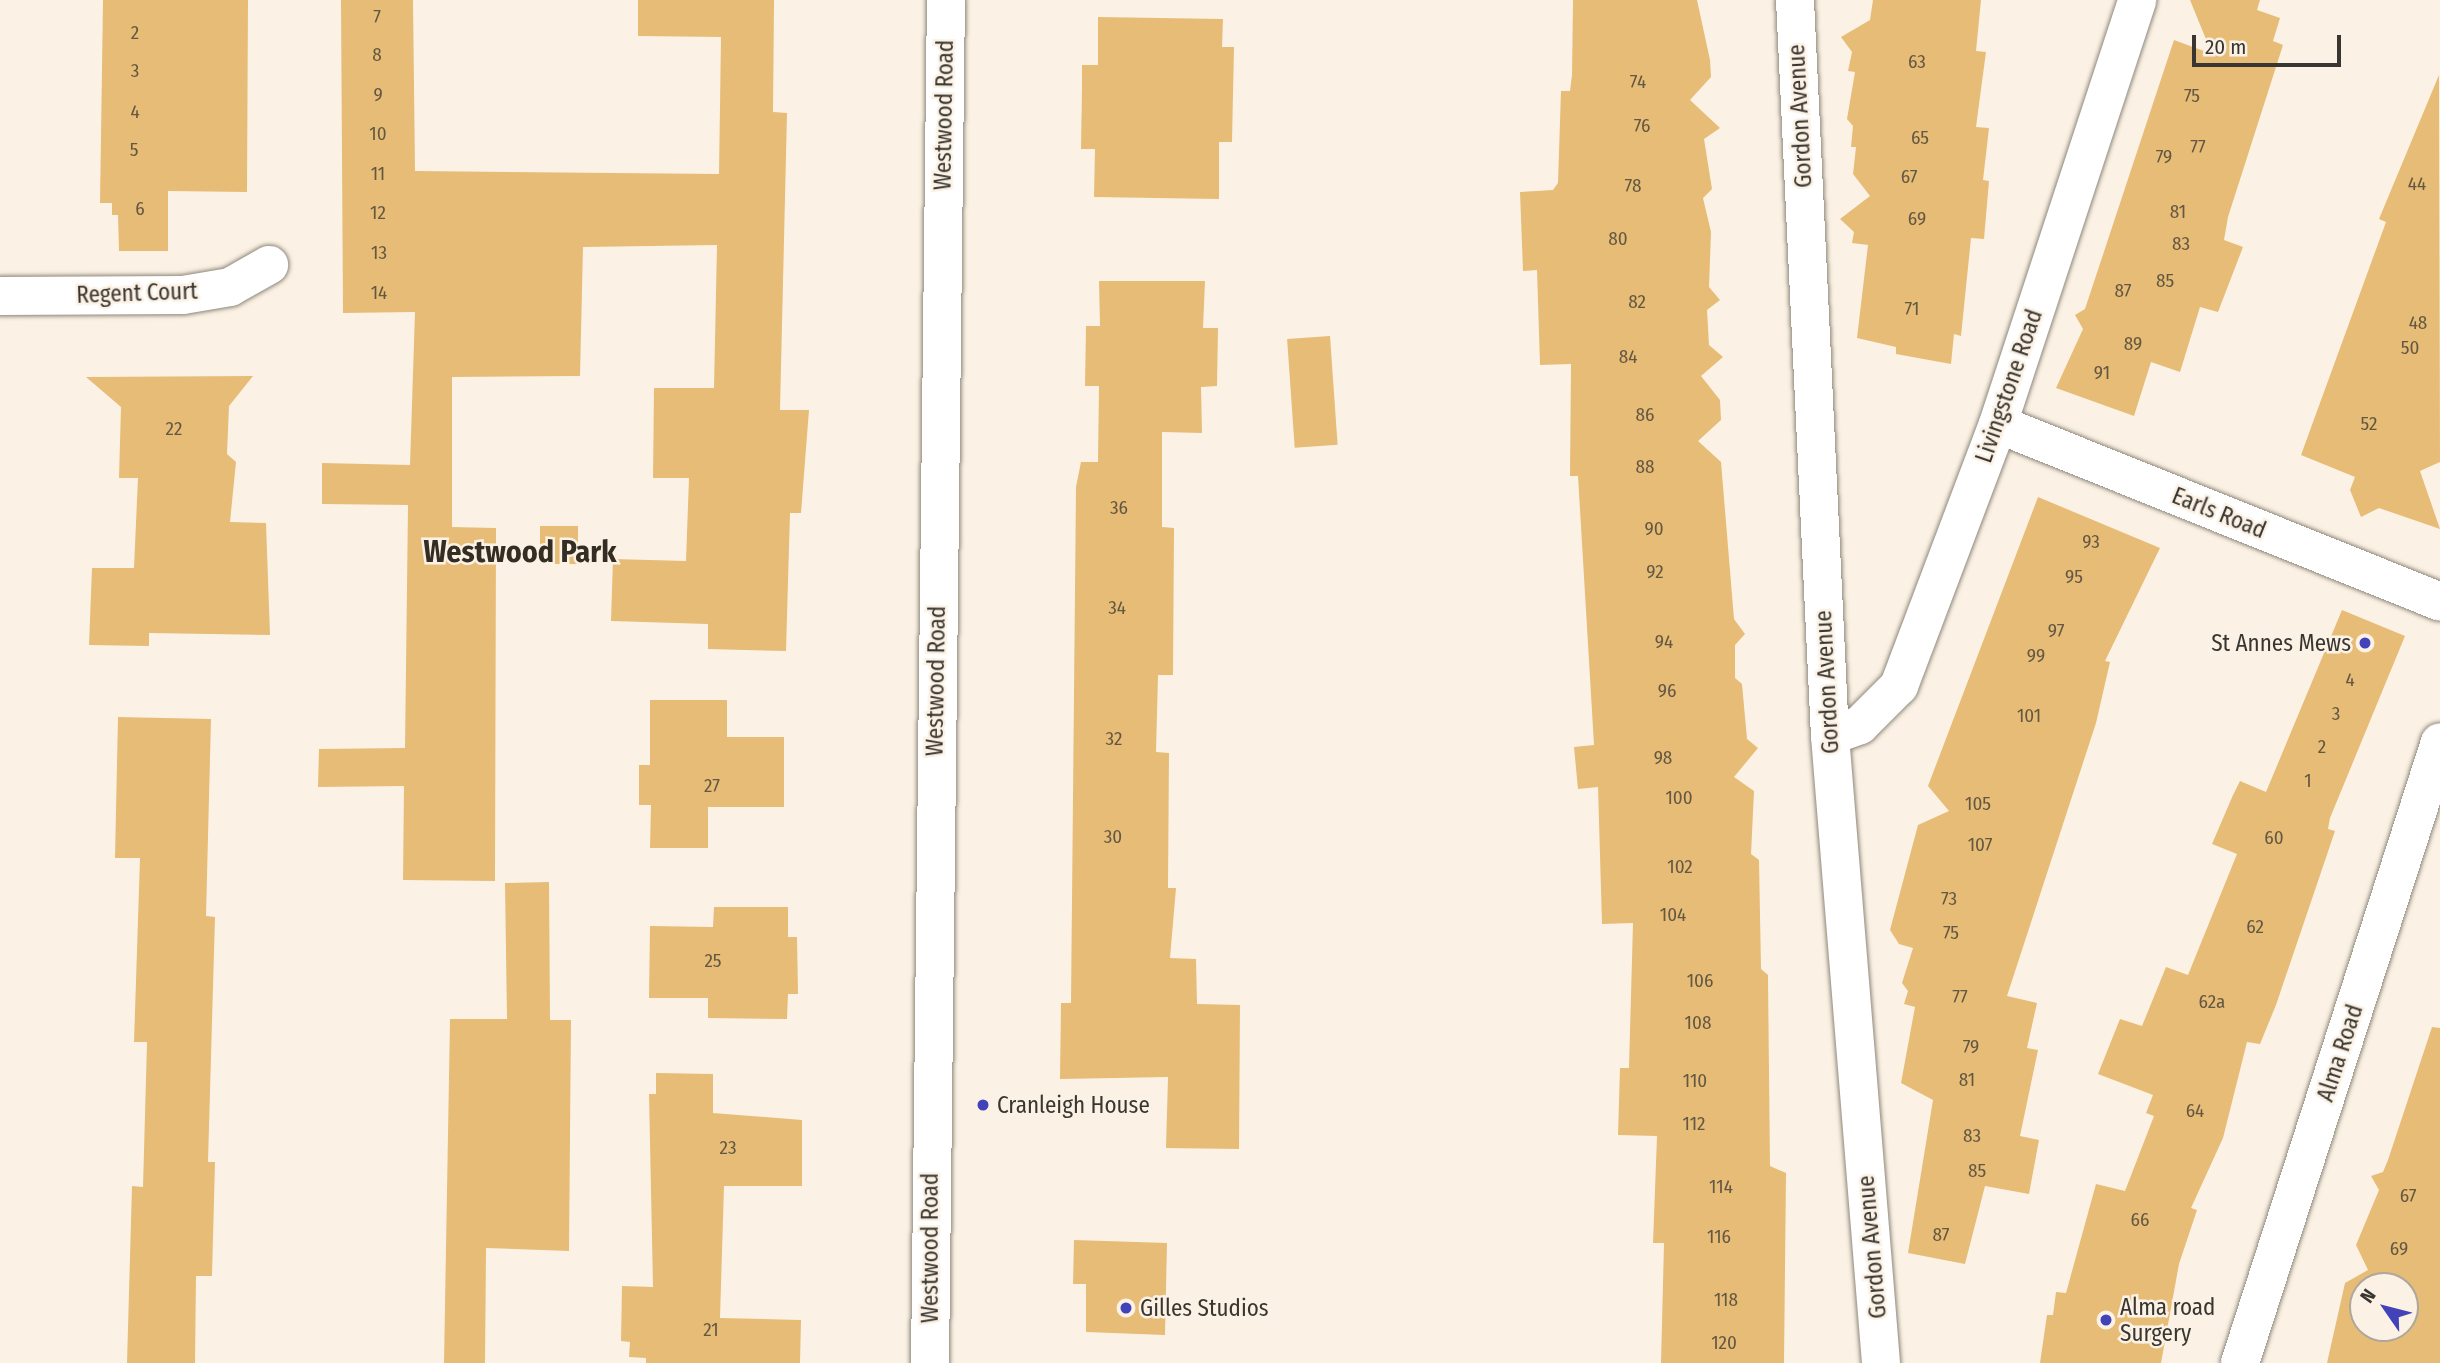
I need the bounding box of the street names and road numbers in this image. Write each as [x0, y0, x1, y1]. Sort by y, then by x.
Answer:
street label: Westwood Road [929, 40, 959, 190]
street label: Gordon Avenue [1782, 44, 1818, 188]
street label: Regent Court [76, 277, 198, 309]
street label: Livingstone Road [1970, 306, 2048, 466]
street label: Earls Road [2168, 482, 2270, 544]
street label: Westwood Road [921, 606, 951, 756]
street label: Gordon Avenue [1809, 610, 1845, 754]
street label: Alma Road [2311, 1001, 2369, 1105]
street label: Westwood Road [916, 1173, 944, 1323]
street label: Gordon Avenue [1852, 1174, 1892, 1320]

